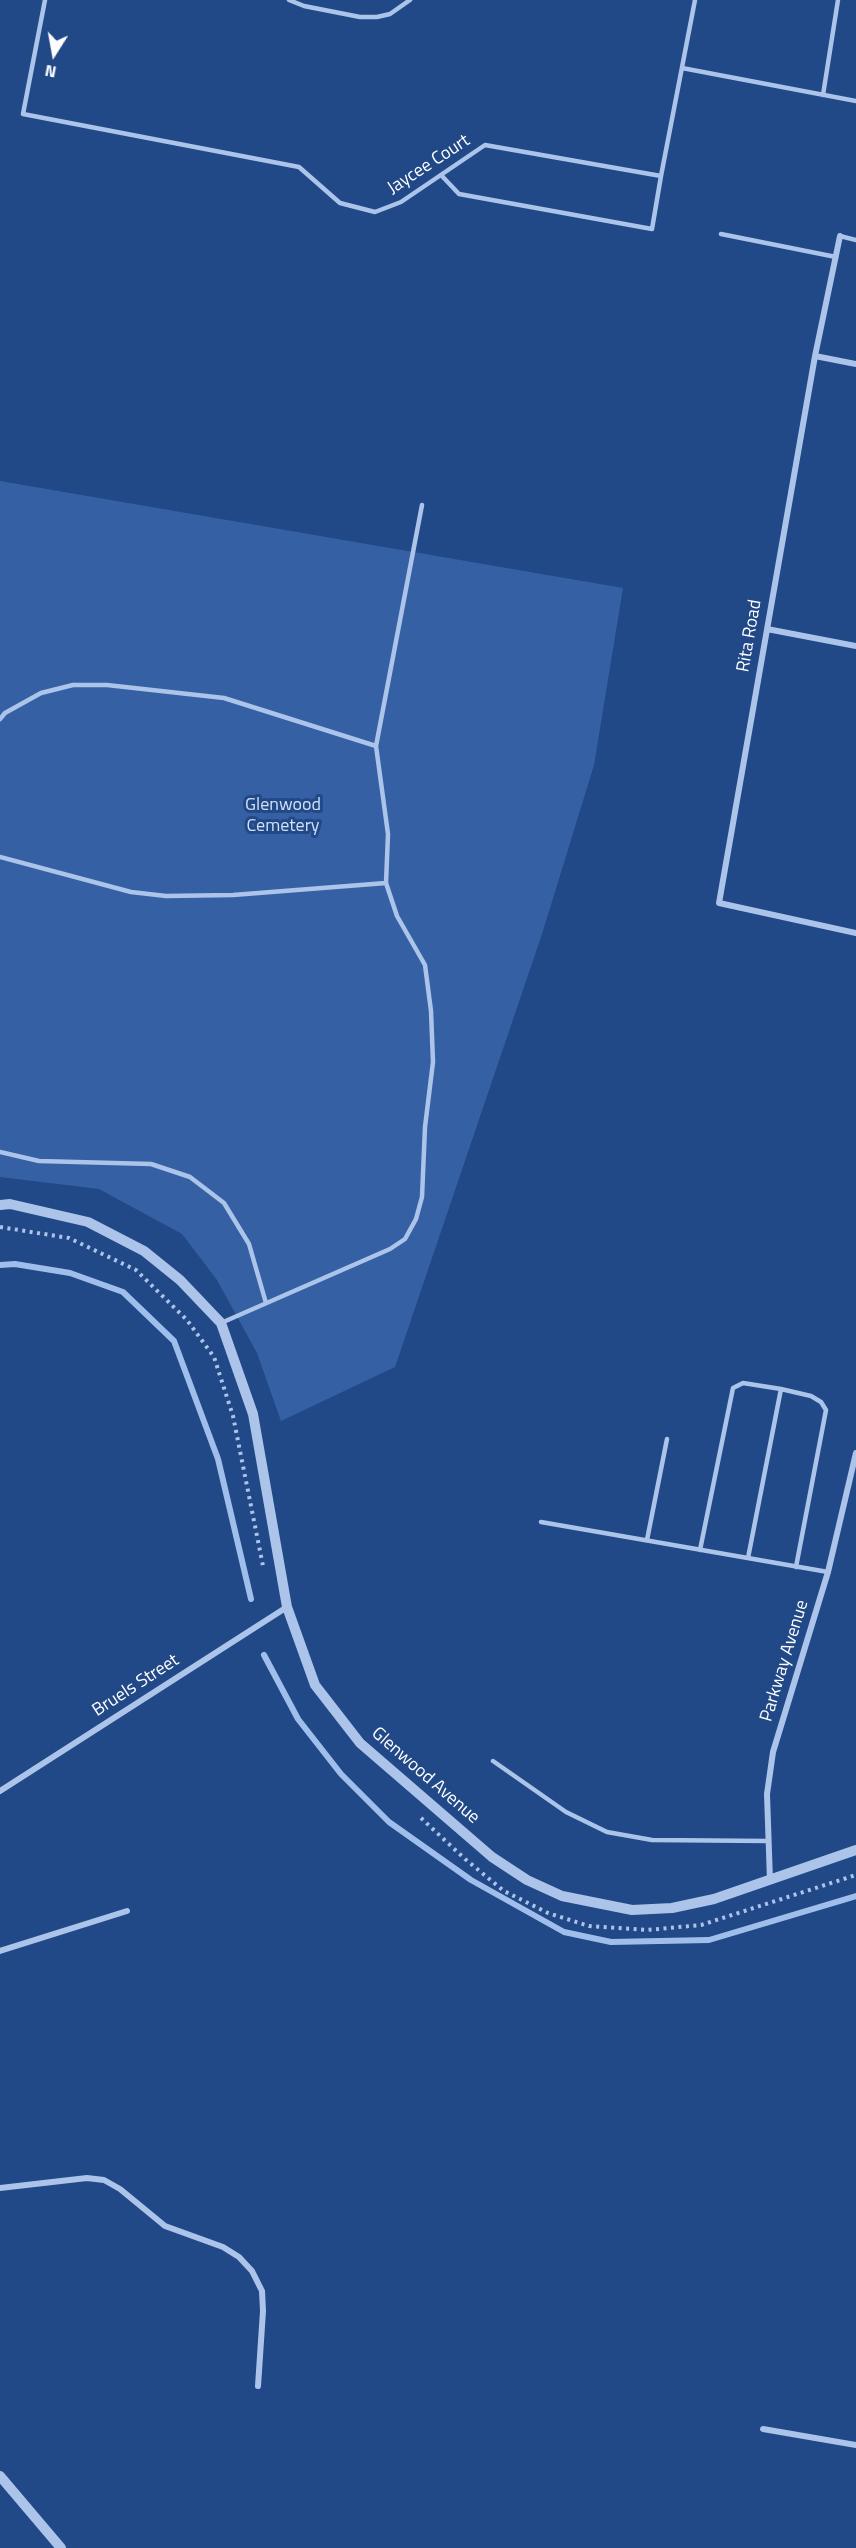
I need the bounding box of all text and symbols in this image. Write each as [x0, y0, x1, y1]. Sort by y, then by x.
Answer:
north arrow [24, 24, 84, 84]
text: N [43, 59, 58, 85]
street label: Jaycee Court [384, 130, 474, 200]
street label: Rita Road [733, 598, 767, 674]
park label: Glenwood Cemetery [245, 795, 321, 838]
street label: Parkway Avenue [756, 1598, 814, 1724]
street label: Bruels Street [89, 1650, 183, 1722]
street label: Glenwood Avenue [366, 1723, 484, 1829]

